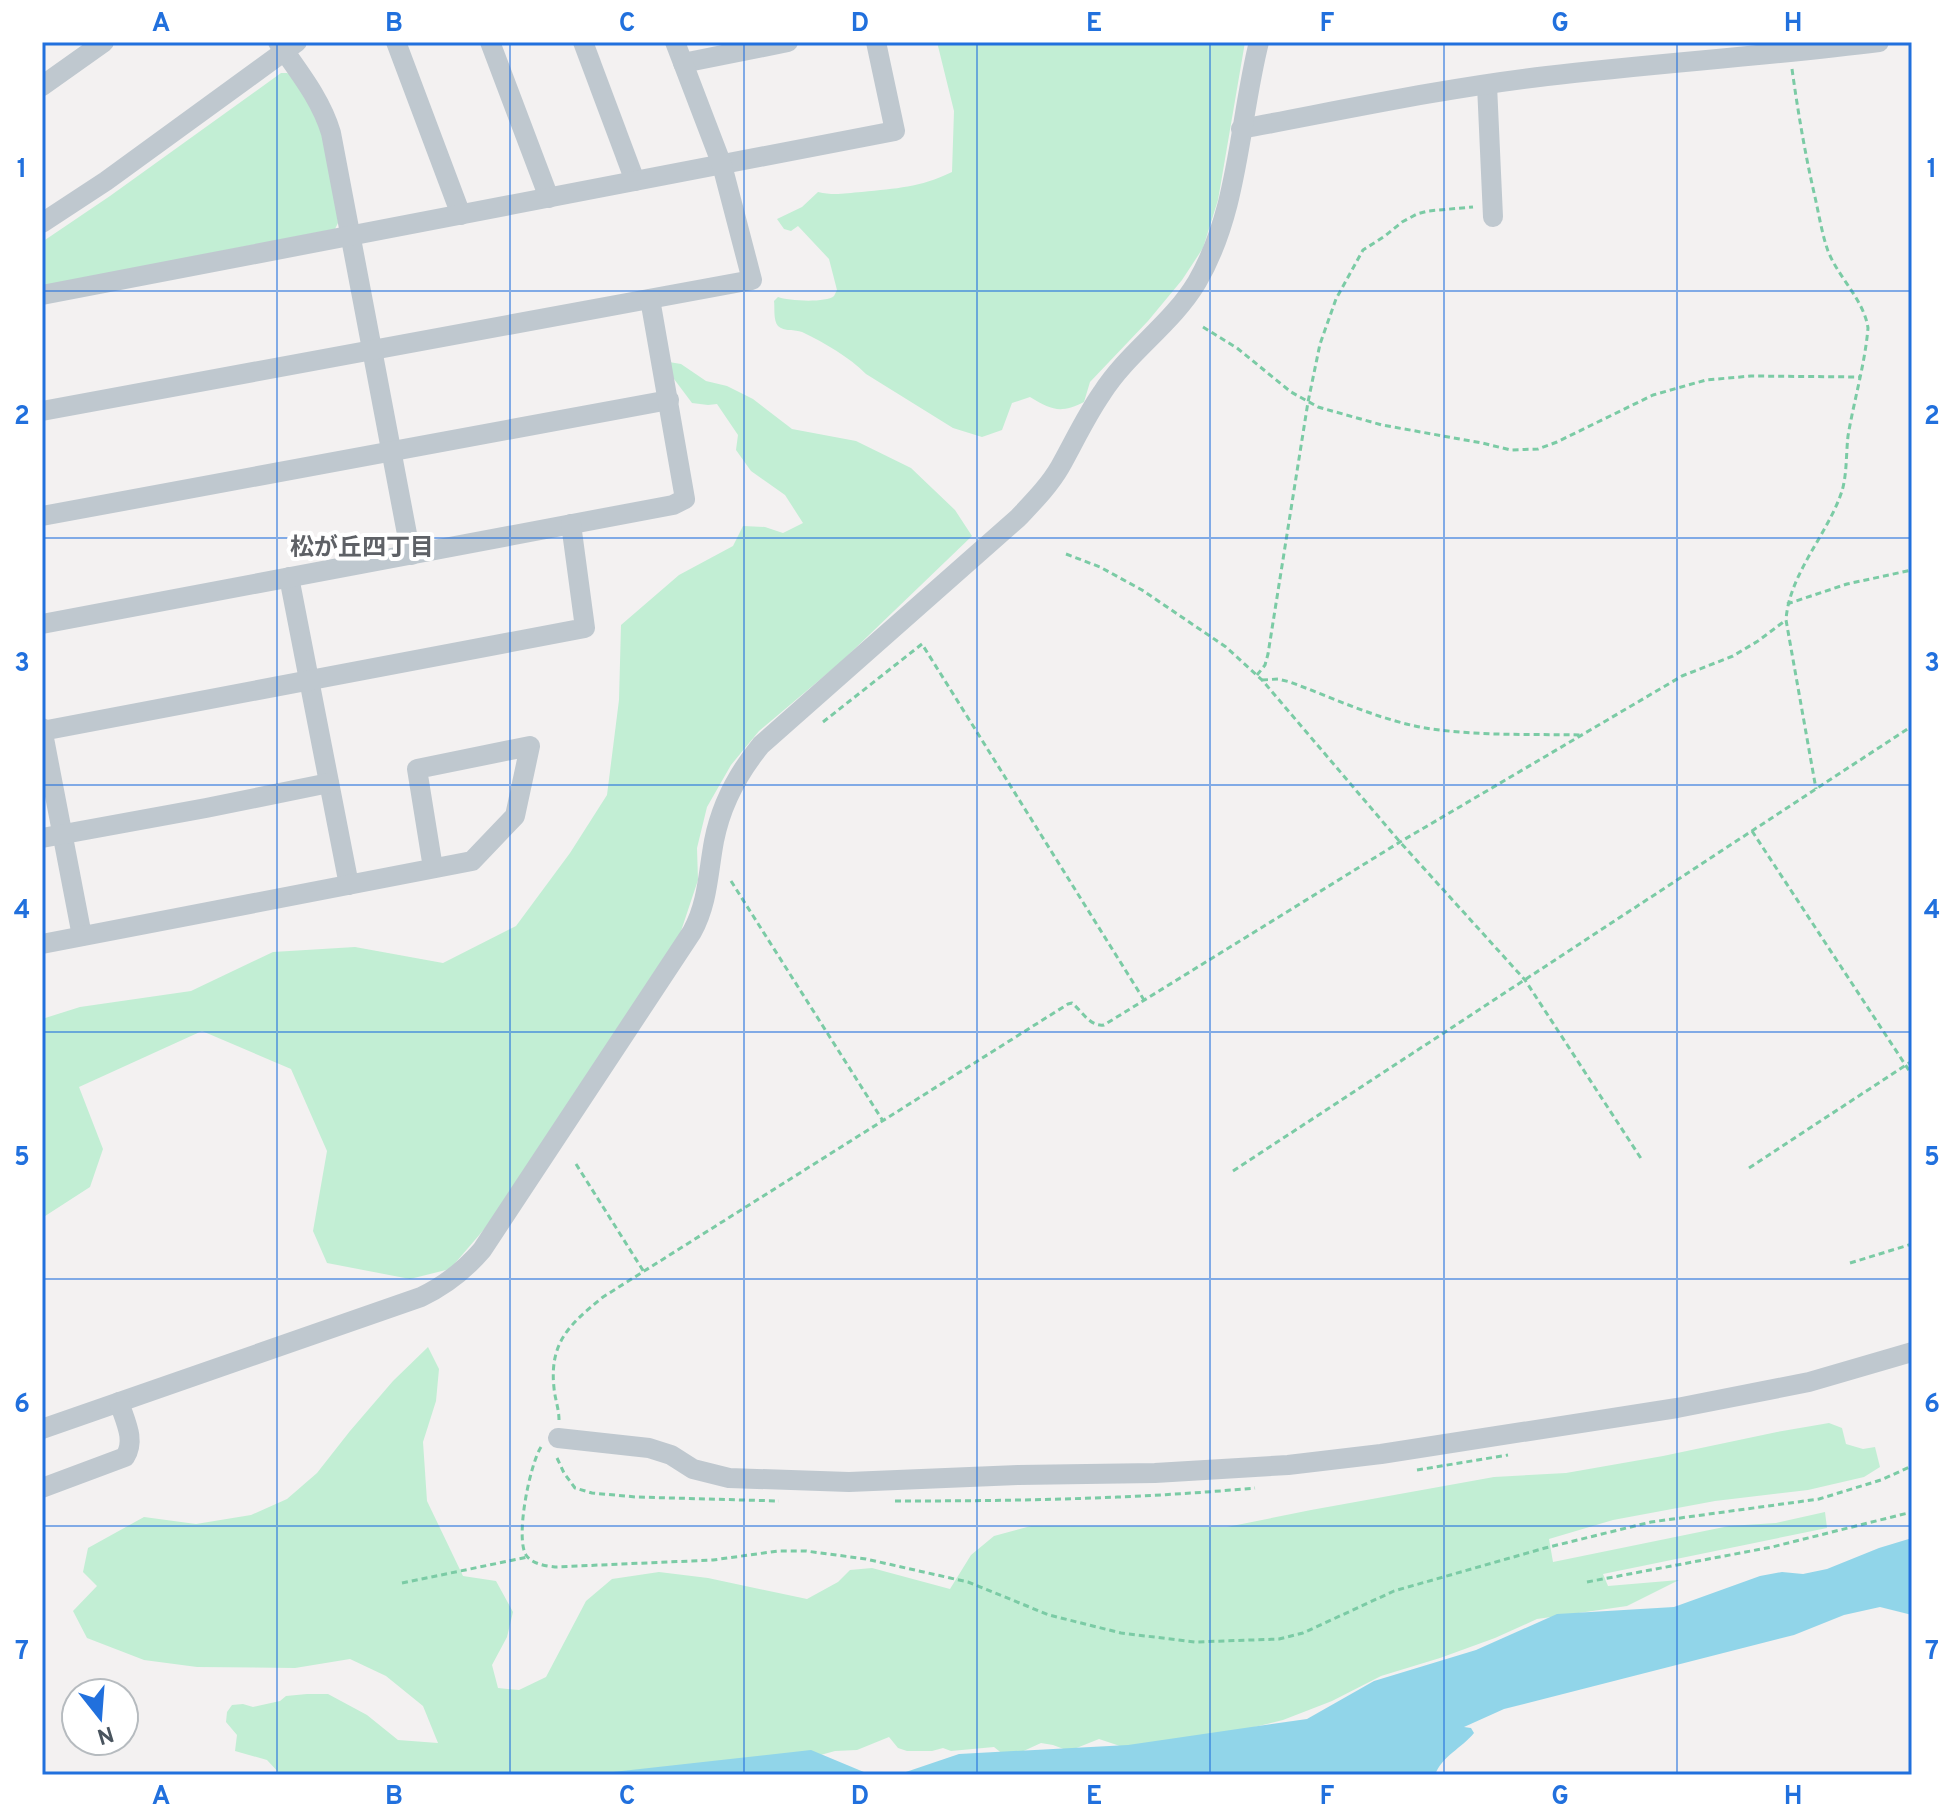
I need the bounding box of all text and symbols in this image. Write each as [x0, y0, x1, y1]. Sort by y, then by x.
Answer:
text: A [152, 8, 170, 41]
text: B [385, 8, 403, 41]
text: C [619, 8, 635, 41]
text: D [851, 8, 869, 41]
text: E [1086, 8, 1102, 41]
text: F [1320, 8, 1335, 41]
text: G [1551, 8, 1569, 41]
text: H [1784, 8, 1802, 41]
text: 1 [17, 154, 27, 187]
text: 1 [1927, 154, 1937, 187]
text: 2 [14, 401, 30, 434]
text: 2 [1924, 401, 1940, 434]
district label: 松が丘四丁目 [290, 534, 434, 564]
text: 3 [14, 648, 30, 681]
text: 3 [1924, 648, 1940, 681]
text: 4 [14, 895, 30, 928]
text: 4 [1924, 895, 1940, 928]
text: 5 [14, 1142, 30, 1175]
text: 5 [1924, 1142, 1940, 1175]
text: 6 [14, 1389, 30, 1422]
text: 6 [1924, 1389, 1940, 1422]
text: 7 [15, 1636, 29, 1669]
text: 7 [1925, 1636, 1939, 1669]
north arrow [60, 1677, 140, 1757]
text: N [94, 1719, 117, 1749]
text: A [152, 1781, 170, 1814]
text: B [385, 1781, 403, 1814]
text: C [619, 1781, 635, 1814]
text: D [851, 1781, 869, 1814]
text: E [1086, 1781, 1102, 1814]
text: F [1320, 1781, 1335, 1814]
text: G [1551, 1781, 1569, 1814]
text: H [1784, 1781, 1802, 1814]

